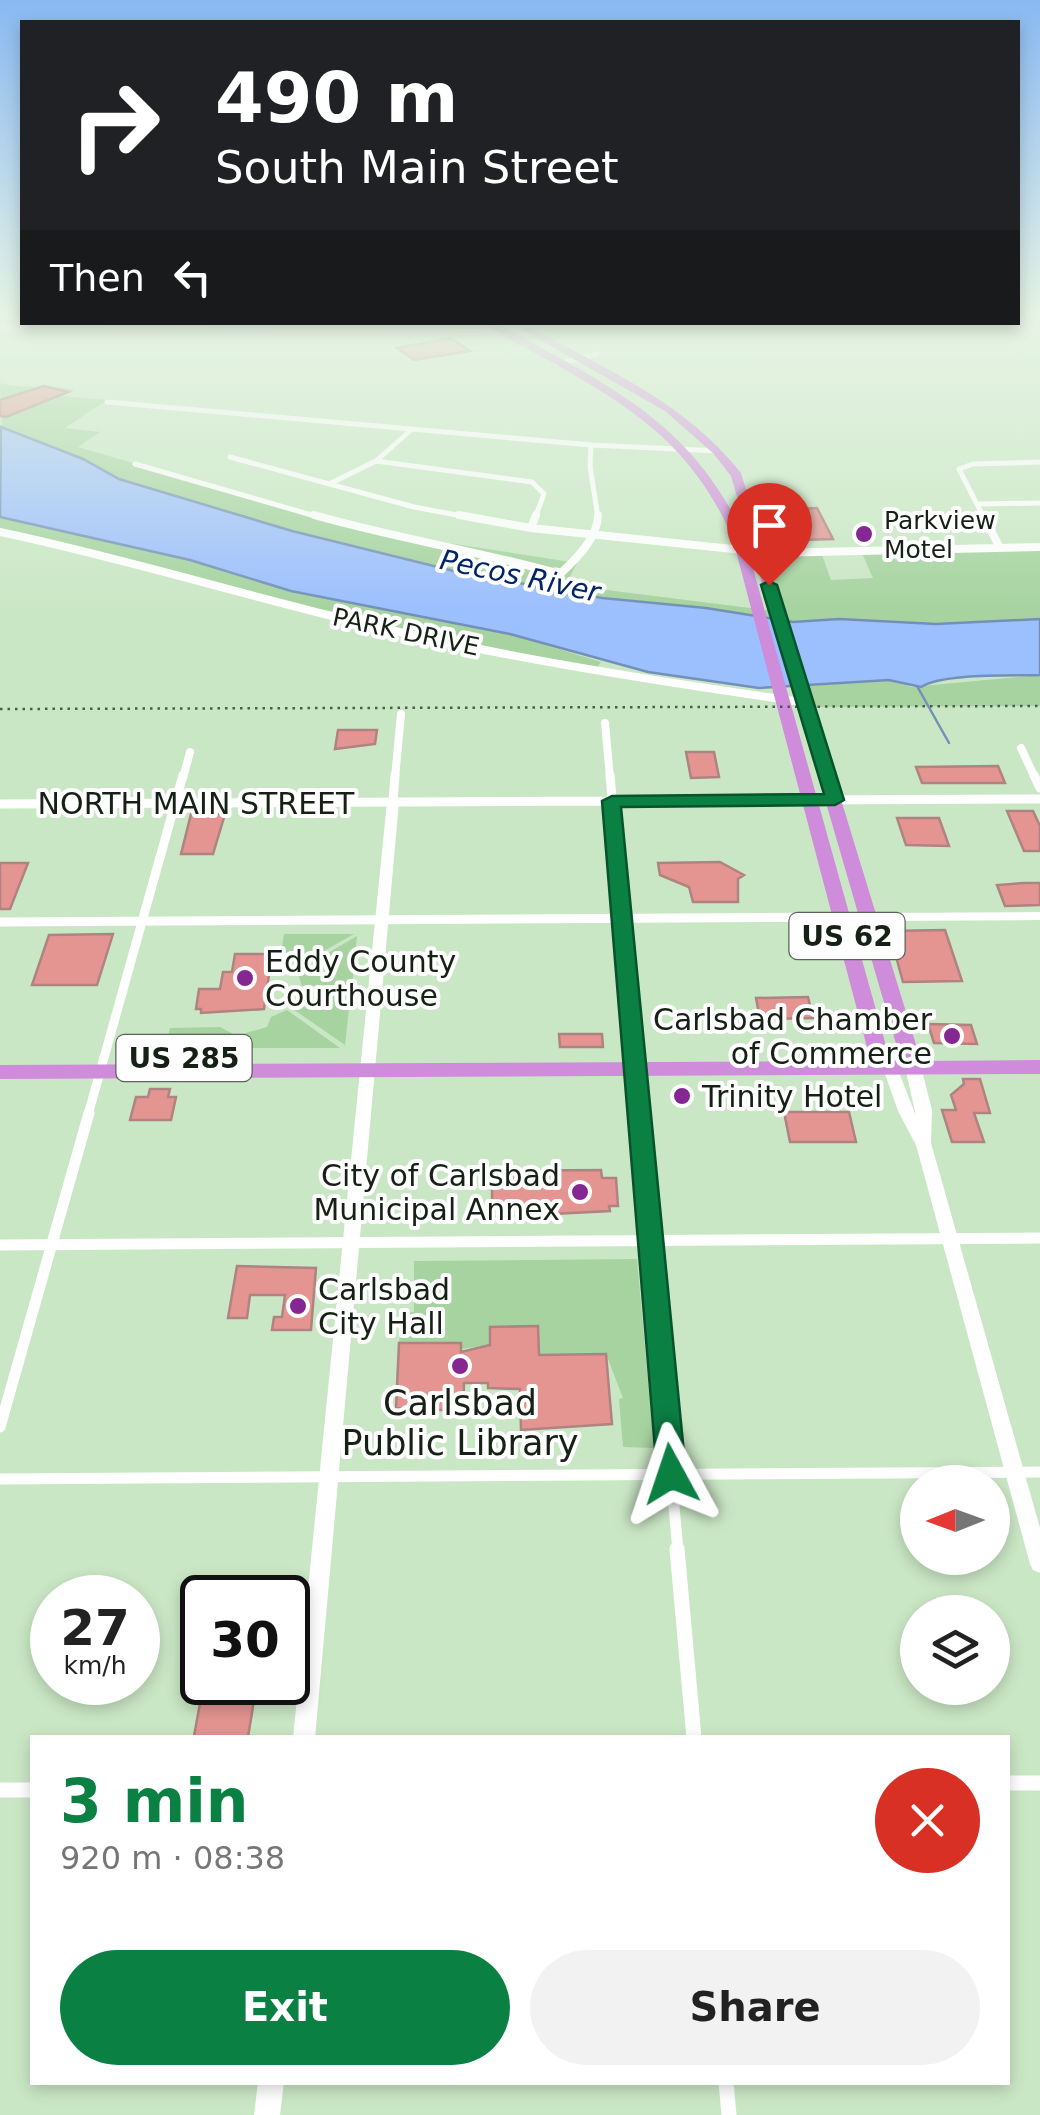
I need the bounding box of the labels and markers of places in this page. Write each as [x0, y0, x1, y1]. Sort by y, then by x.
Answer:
pin [727, 483, 812, 586]
place label: Parkview Motel [884, 506, 996, 564]
marker: Parkview Motel [853, 523, 875, 545]
place label: Eddy County Courthouse [265, 944, 456, 1013]
marker: Eddy County Courthouse [234, 967, 256, 989]
place label: Carlsbad Chamber of Commerce [653, 1002, 933, 1071]
marker: Carlsbad Chamber of Commerce [941, 1025, 963, 1047]
place label: Trinity Hotel [701, 1079, 882, 1114]
marker: Trinity Hotel [671, 1085, 693, 1107]
place label: City of Carlsbad Municipal Annex [313, 1158, 560, 1227]
marker: City of Carlsbad Municipal Annex [569, 1181, 591, 1203]
place label: Carlsbad City Hall [318, 1272, 450, 1341]
marker: Carlsbad City Hall [287, 1295, 309, 1317]
marker: Carlsbad Public Library [449, 1355, 471, 1377]
place label: Carlsbad Public Library [341, 1383, 579, 1463]

